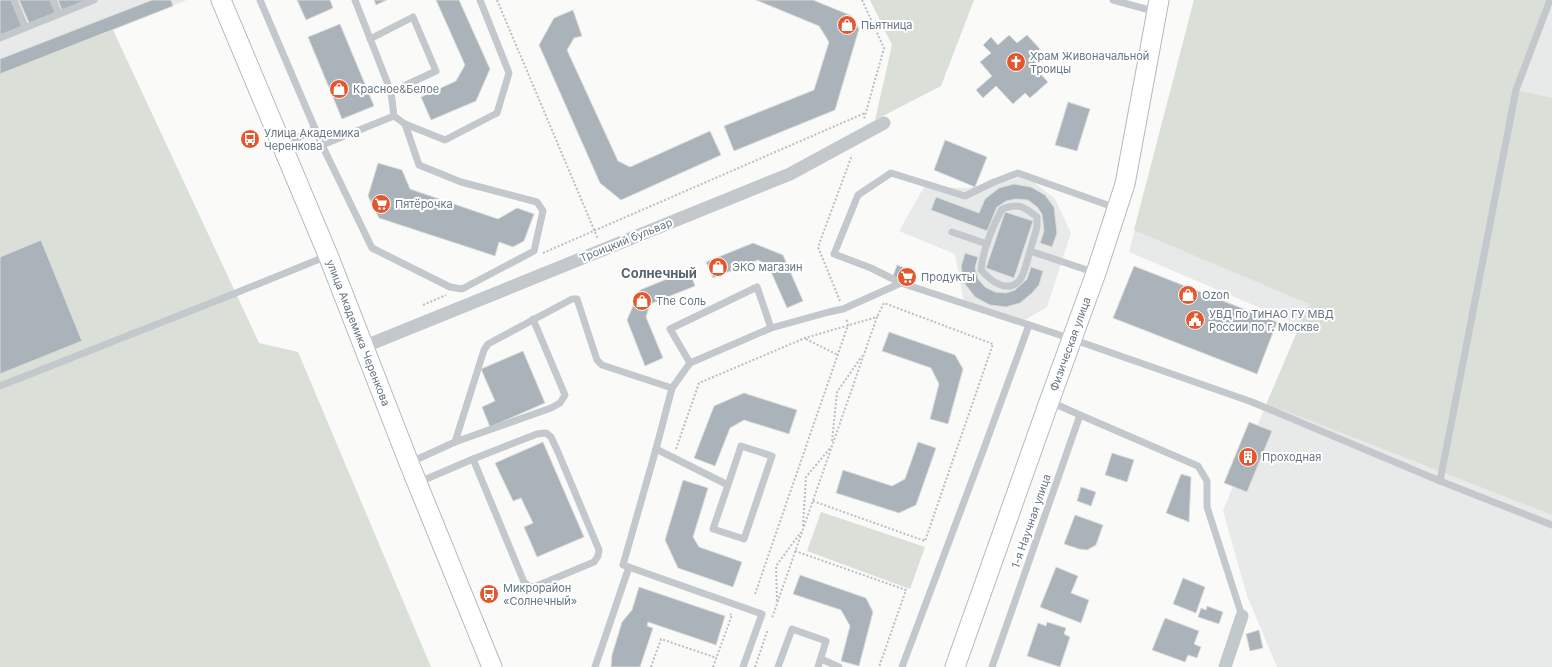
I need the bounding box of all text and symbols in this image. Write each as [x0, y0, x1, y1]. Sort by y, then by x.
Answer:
shop icon: Пьятница [836, 14, 858, 36]
place label: Пьятница [861, 18, 912, 32]
place label: Храм Живоначальной Троицы [1030, 49, 1149, 76]
church icon: Храм Живоначальной Троицы [1005, 51, 1027, 73]
shop icon: Красное&Белое [328, 78, 350, 100]
place label: Красное&Белое [353, 82, 439, 96]
place label: Улица Академика Черенкова [264, 126, 360, 153]
bus stop icon: Улица Академика Черенкова [239, 128, 261, 150]
supermarket icon: Пятёрочка [370, 193, 392, 215]
place label: Пятёрочка [395, 197, 453, 211]
street label: Троицкий бульвар [578, 215, 675, 265]
shop icon: ЭКО магазин [707, 256, 729, 278]
street label: улица Академика Черенкова [323, 257, 393, 408]
place label: ЭКО магазин [732, 260, 803, 274]
district label: Солнечный [621, 265, 697, 281]
supermarket icon: Продукты [896, 266, 918, 288]
place label: Продукты [921, 270, 975, 284]
shop icon: Ozon [1177, 284, 1199, 306]
place label: Ozon [1202, 288, 1229, 302]
shop icon: The Соль [631, 290, 653, 312]
place label: The Соль [656, 294, 706, 308]
street label: Физическая улица [1047, 295, 1094, 393]
place label: УВД по ТиНАО ГУ МВД России по г. Москве [1209, 307, 1334, 334]
public building icon: УВД по ТиНАО ГУ МВД России по г. Москве [1184, 309, 1206, 331]
building icon: Проходная [1237, 446, 1259, 468]
place label: Проходная [1262, 450, 1321, 464]
street label: 1-я Научная улица [1008, 472, 1054, 570]
place label: Микрорайон «Солнечный» [503, 581, 577, 608]
bus stop icon: Микрорайон «Солнечный» [478, 583, 500, 605]

